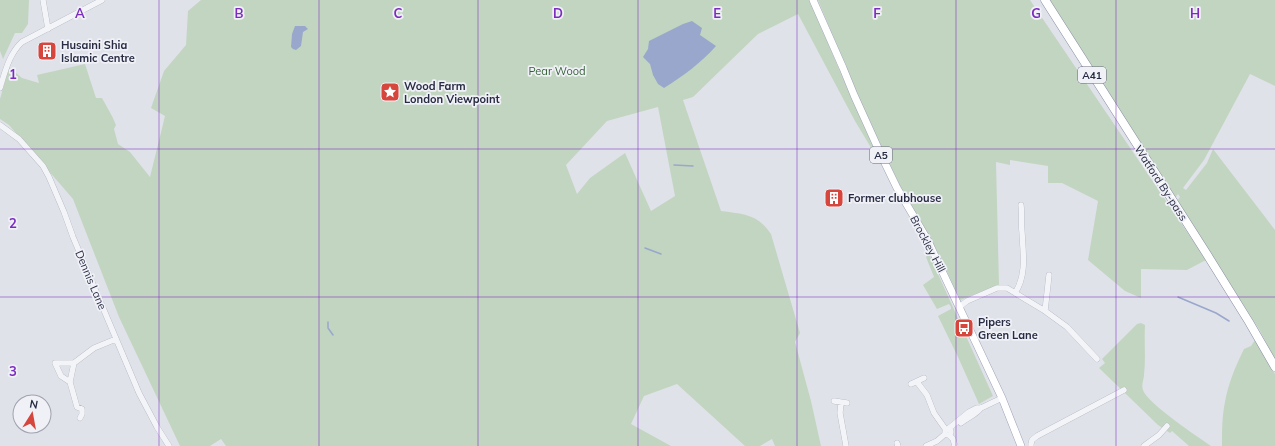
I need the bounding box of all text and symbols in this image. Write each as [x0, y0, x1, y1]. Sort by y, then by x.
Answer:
text: A [75, 5, 85, 21]
text: B [235, 5, 244, 21]
text: C [394, 5, 403, 21]
text: D [553, 5, 563, 21]
text: E [713, 5, 721, 21]
text: F [873, 5, 881, 21]
text: G [1031, 5, 1041, 21]
text: H [1190, 5, 1200, 21]
place label: Husaini Shia Islamic Centre [61, 38, 135, 65]
building icon: Husaini Shia Islamic Centre [36, 40, 58, 62]
park label: Pear Wood [528, 64, 586, 78]
text: 1 [9, 66, 17, 82]
road number: A41 [1078, 67, 1106, 83]
place label: Wood Farm London Viewpoint [404, 79, 500, 106]
place icon: Wood Farm London Viewpoint [379, 81, 401, 103]
street label: Watford By-pass [1131, 143, 1191, 223]
road number: A5 [870, 147, 892, 163]
building icon: Former clubhouse [823, 187, 845, 209]
place label: Former clubhouse [848, 191, 941, 205]
street label: Brockley Hill [907, 213, 949, 275]
text: 2 [9, 215, 17, 231]
street label: Dennis Lane [72, 248, 110, 312]
place label: Pipers Green Lane [978, 315, 1038, 342]
bus stop icon: Pipers Green Lane [953, 317, 975, 339]
text: 3 [9, 363, 17, 379]
north arrow [12, 394, 52, 434]
text: N [28, 397, 39, 412]

